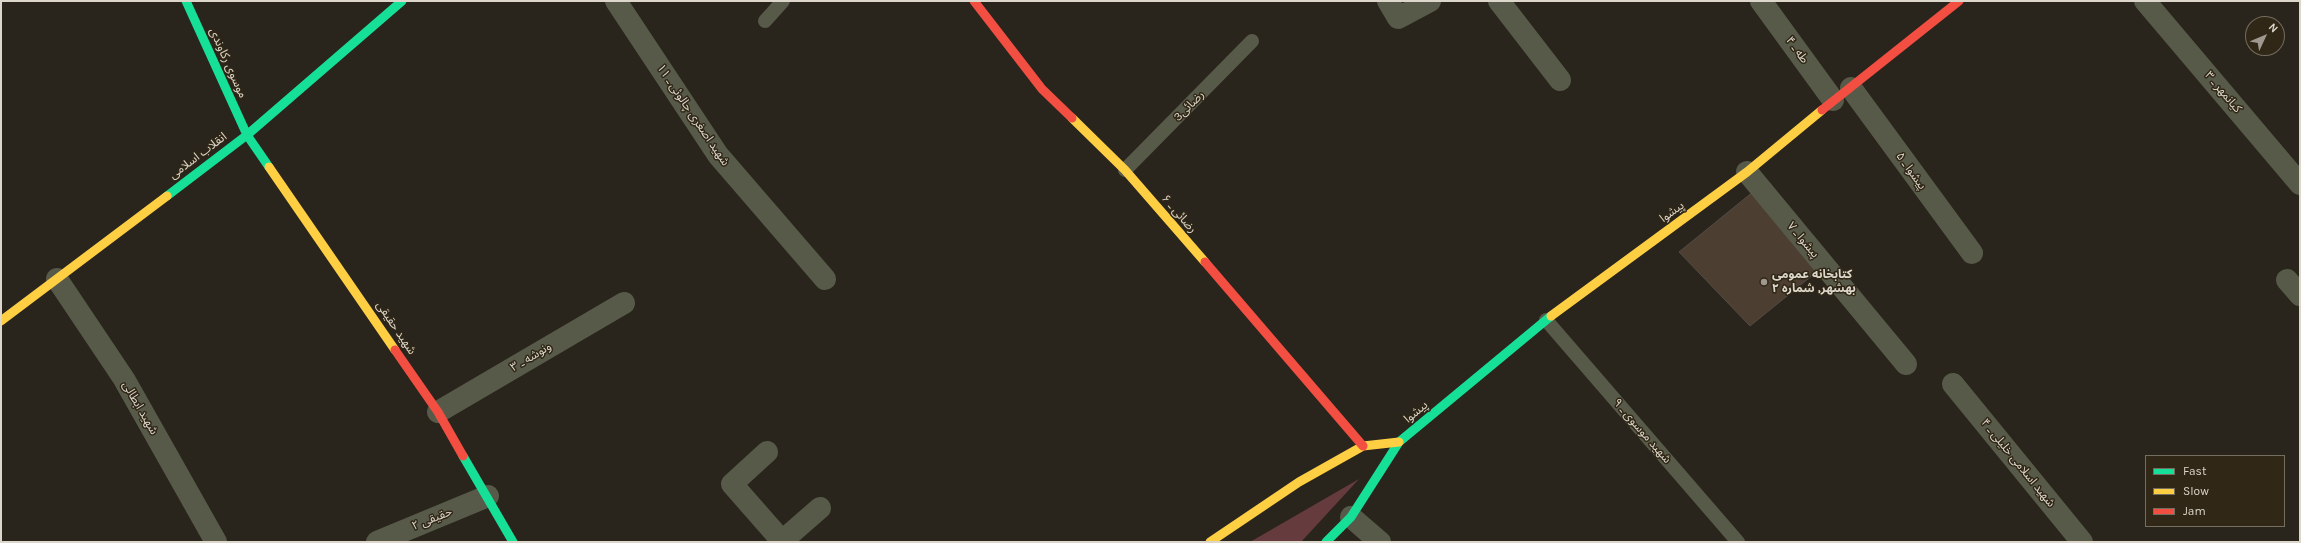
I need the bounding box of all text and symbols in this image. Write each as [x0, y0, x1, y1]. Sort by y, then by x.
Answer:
north arrow [2245, 16, 2285, 56]
text: N [2266, 21, 2281, 35]
street label: موسوی رکاوندی [206, 26, 250, 100]
street label: طه ـ ۴ [1782, 34, 1812, 66]
street label: شهید اصغری چالوئی ـ ۱۱ [653, 61, 733, 169]
street label: کیانمهر ـ ۳ [2202, 68, 2244, 116]
street label: رضائی3 [1171, 88, 1207, 124]
street label: انقلاب اسلامی [166, 130, 230, 182]
street label: پیشوا ـ ۵ [1893, 150, 1929, 192]
street label: رضائی ـ ۶ [1158, 192, 1200, 236]
street label: پیشوا [1657, 198, 1687, 226]
street label: پیشوا ـ ۷ [1784, 219, 1822, 261]
place label: کتابخانه عمومی بهشهر, شماره ۲ [1772, 268, 1856, 296]
marker: کتابخانه عمومی بهشهر, شماره ۲ [1759, 277, 1769, 287]
street label: شهید حقیقی [373, 298, 419, 358]
street label: ونوشه ـ ۳ [508, 339, 554, 375]
street label: شهید ابطالی [119, 379, 161, 437]
street label: شهید موسوی ـ ۹ [1610, 396, 1674, 466]
street label: پیشوا [1401, 398, 1431, 426]
street label: شهید اسلامی خلیلی ـ ۴ [1978, 416, 2058, 510]
legend [2145, 455, 2285, 527]
text: Fast [2183, 464, 2206, 478]
text: Slow [2183, 484, 2209, 498]
street label: حقیقی ۲ [410, 504, 454, 534]
text: Jam [2183, 504, 2206, 518]

